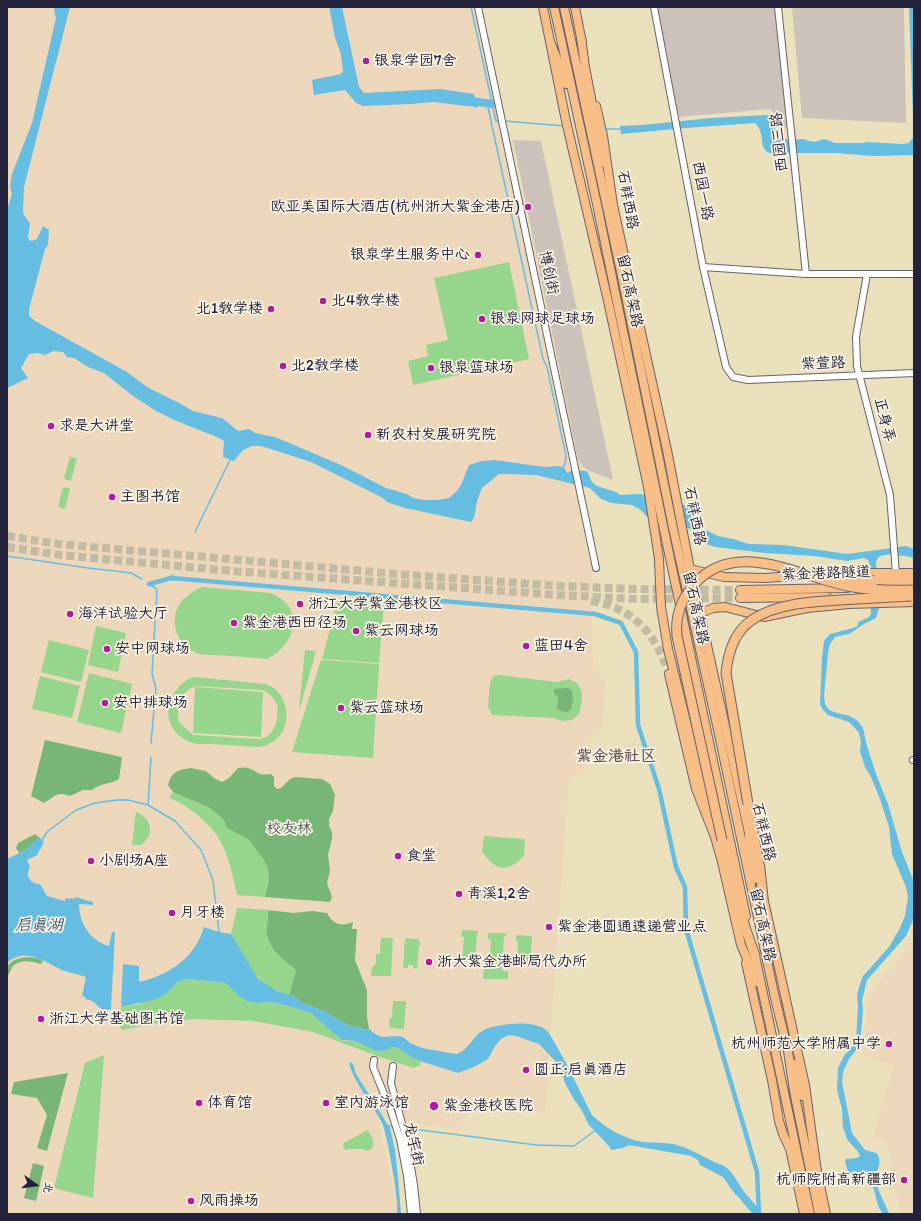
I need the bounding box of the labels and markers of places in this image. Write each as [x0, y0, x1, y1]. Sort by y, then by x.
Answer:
place label: 银泉学园7舍 [374, 52, 456, 70]
marker: 银泉学园7舍 [361, 56, 371, 66]
place label: 欧亚美国际大酒店(杭州浙大紫金港店) [270, 198, 520, 216]
marker: 欧亚美国际大酒店(杭州浙大紫金港店) [523, 202, 533, 212]
place label: 银泉学生服务中心 [350, 246, 470, 264]
marker: 银泉学生服务中心 [473, 250, 483, 260]
place label: 北4教学楼 [331, 292, 400, 310]
marker: 北4教学楼 [318, 296, 328, 306]
place label: 北1教学楼 [196, 300, 263, 318]
marker: 北1教学楼 [266, 304, 276, 314]
place label: 银泉网球足球场 [490, 310, 595, 328]
marker: 银泉网球足球场 [477, 314, 487, 324]
place label: 北2教学楼 [291, 357, 359, 375]
place label: 银泉篮球场 [439, 359, 514, 377]
marker: 北2教学楼 [278, 361, 288, 371]
marker: 银泉篮球场 [426, 363, 436, 373]
place label: 求是大讲堂 [59, 417, 134, 435]
marker: 求是大讲堂 [46, 421, 56, 431]
place label: 新农村发展研究院 [376, 426, 496, 444]
marker: 新农村发展研究院 [363, 430, 373, 440]
place label: 主图书馆 [120, 488, 180, 506]
marker: 主图书馆 [107, 492, 117, 502]
place label: 浙江大学紫金港校区 [308, 595, 443, 613]
marker: 浙江大学紫金港校区 [295, 599, 305, 609]
place label: 海洋试验大厅 [78, 605, 168, 623]
marker: 海洋试验大厅 [65, 609, 75, 619]
place label: 紫金港西田径场 [242, 614, 347, 632]
marker: 紫金港西田径场 [229, 618, 239, 628]
place label: 紫云网球场 [364, 622, 439, 640]
marker: 紫云网球场 [351, 626, 361, 636]
place label: 蓝田4舍 [534, 637, 588, 655]
place label: 安中网球场 [115, 640, 190, 658]
marker: 蓝田4舍 [521, 641, 531, 651]
marker: 安中网球场 [102, 644, 112, 654]
place label: 安中排球场 [113, 694, 188, 712]
marker: 安中排球场 [100, 698, 110, 708]
place label: 紫云篮球场 [349, 699, 424, 717]
marker: 紫云篮球场 [336, 703, 346, 713]
place label: 食堂 [406, 847, 436, 865]
marker: 食堂 [393, 851, 403, 861]
place label: 小剧场A座 [99, 852, 169, 870]
marker: 小剧场A座 [86, 856, 96, 866]
place label: 青溪1,2舍 [467, 885, 530, 903]
marker: 青溪1,2舍 [454, 889, 464, 899]
place label: 月牙楼 [180, 904, 225, 922]
marker: 月牙楼 [167, 908, 177, 918]
place label: 紫金港圆通速递营业点 [557, 918, 707, 936]
marker: 紫金港圆通速递营业点 [544, 922, 554, 932]
place label: 浙大紫金港邮局代办所 [437, 953, 587, 971]
marker: 浙大紫金港邮局代办所 [424, 957, 434, 967]
place label: 浙江大学基础图书馆 [49, 1010, 184, 1028]
marker: 浙江大学基础图书馆 [36, 1014, 46, 1024]
place label: 杭州师范大学附属中学 [731, 1035, 881, 1053]
marker: 杭州师范大学附属中学 [884, 1039, 894, 1049]
place label: 圆正·启真酒店 [534, 1061, 628, 1079]
marker: 圆正·启真酒店 [521, 1065, 531, 1075]
place label: 体育馆 [207, 1094, 252, 1112]
place label: 室内游泳馆 [334, 1094, 409, 1112]
place label: 紫金港校医院 [443, 1097, 533, 1115]
marker: 体育馆 [194, 1098, 204, 1108]
marker: 室内游泳馆 [321, 1098, 331, 1108]
marker: 紫金港校医院 [428, 1100, 440, 1112]
place label: 杭师院附高新疆部 [776, 1171, 896, 1189]
marker: 杭师院附高新疆部 [899, 1175, 909, 1185]
place label: 风雨操场 [199, 1192, 259, 1210]
marker: 风雨操场 [186, 1196, 196, 1206]

